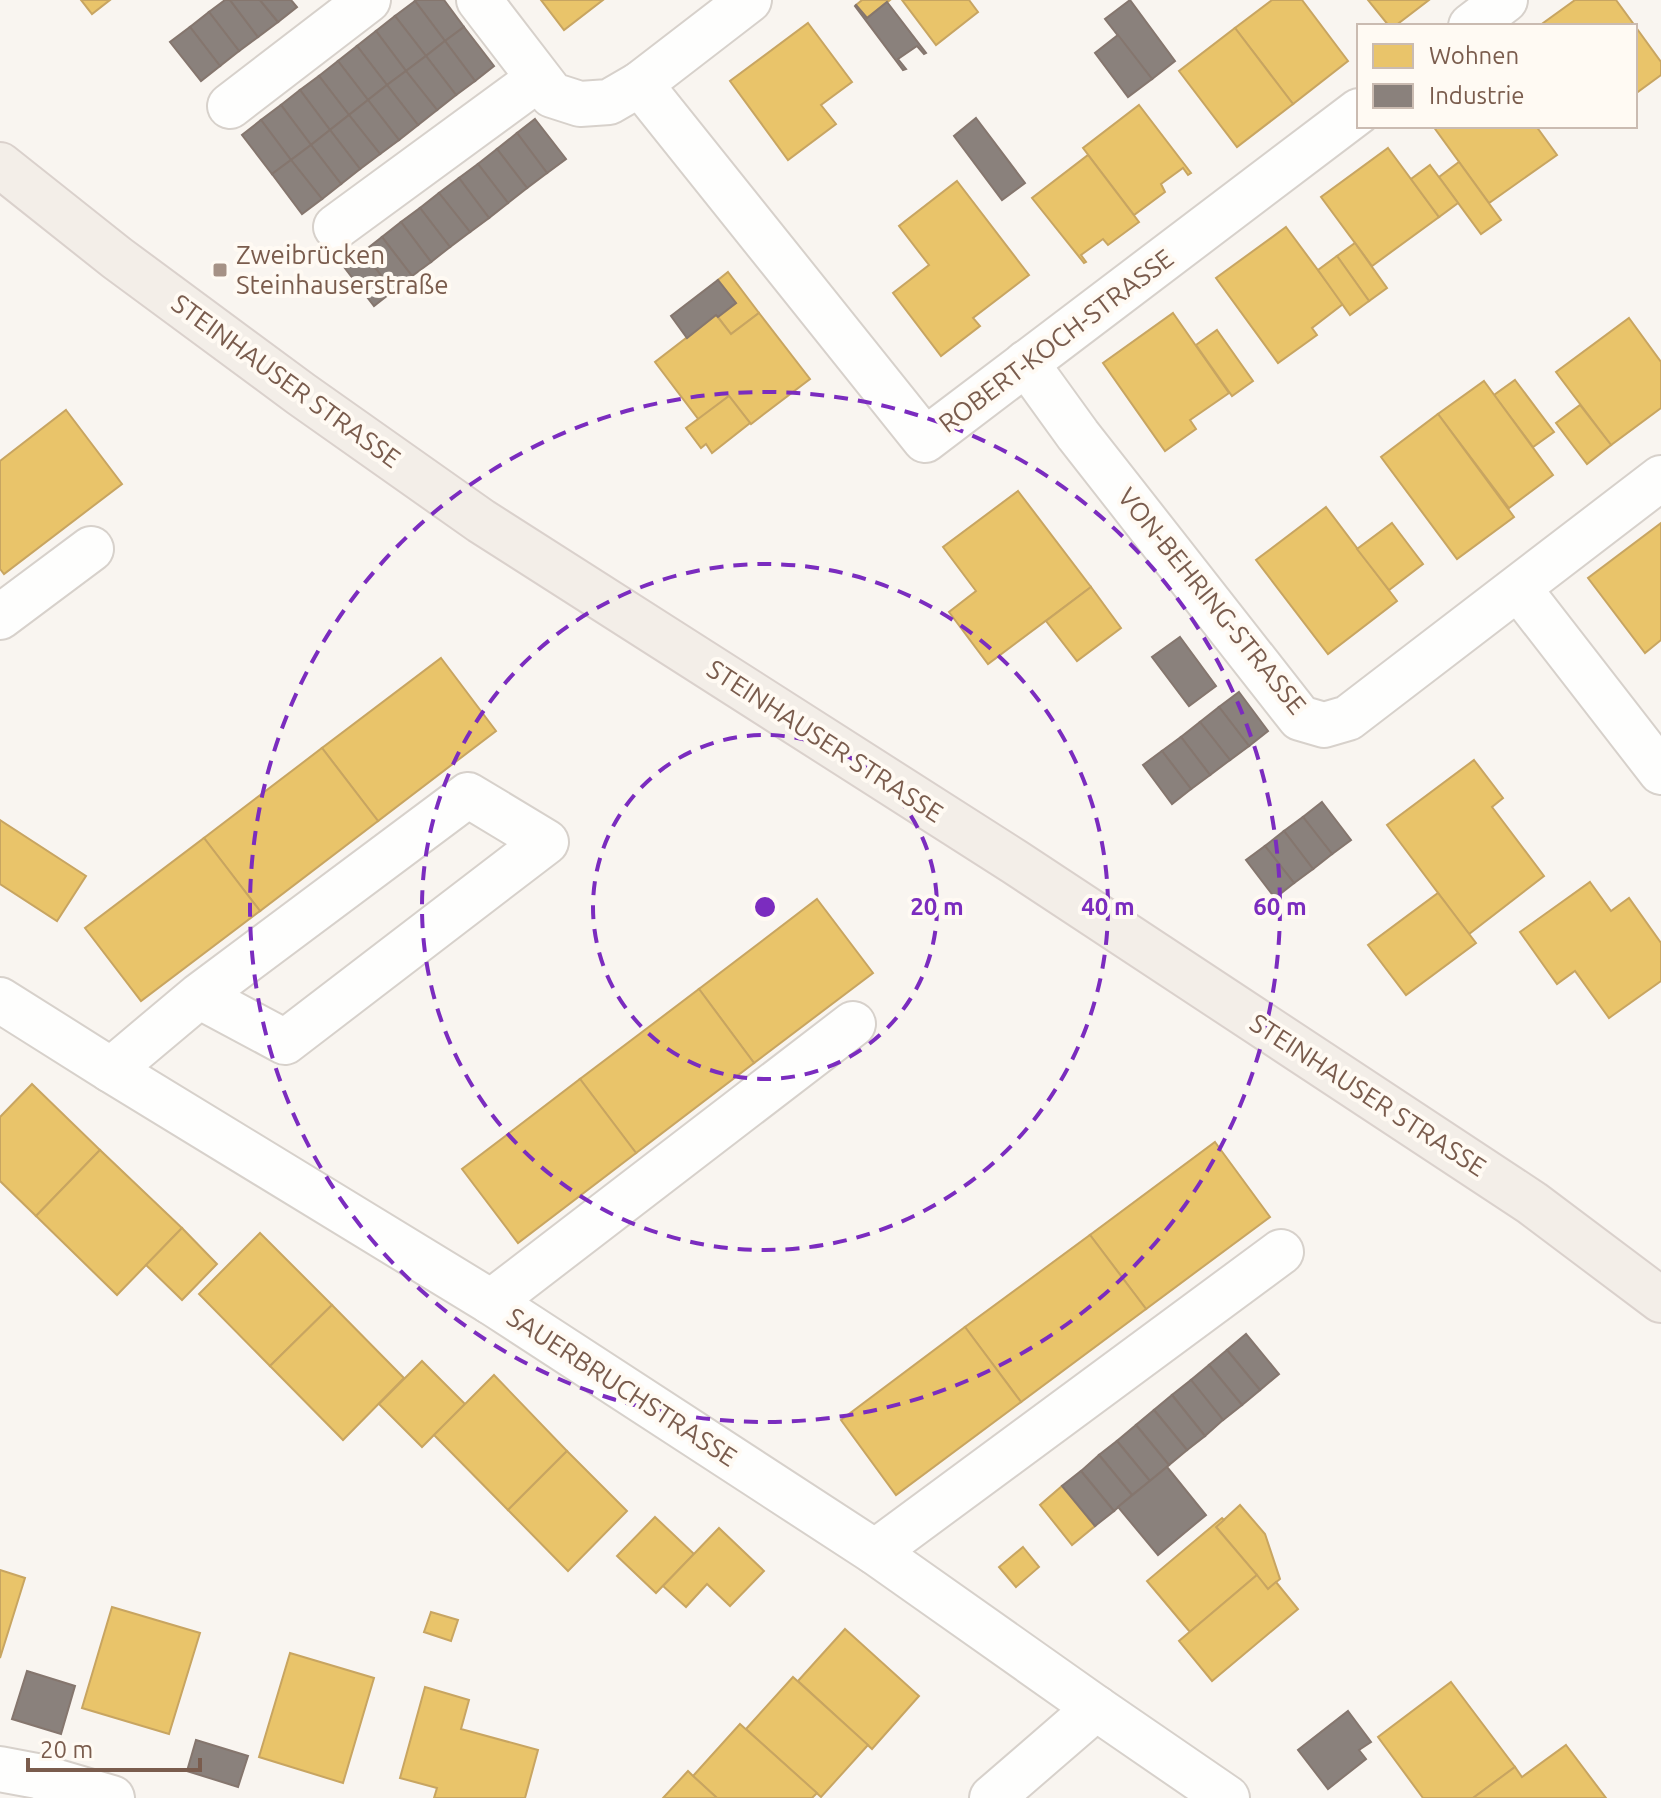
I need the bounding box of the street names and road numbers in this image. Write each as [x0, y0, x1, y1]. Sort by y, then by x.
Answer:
street label: ROBERT-KOCH-STRASSE [933, 243, 1178, 438]
street label: STEINHAUSER STRASSE [166, 288, 406, 473]
street label: VON-BEHRING-STRASSE [1112, 482, 1312, 719]
street label: STEINHAUSER STRASSE [702, 654, 949, 828]
street label: STEINHAUSER STRASSE [1245, 1008, 1492, 1182]
street label: SAUERBRUCHSTRASSE [502, 1302, 742, 1472]

